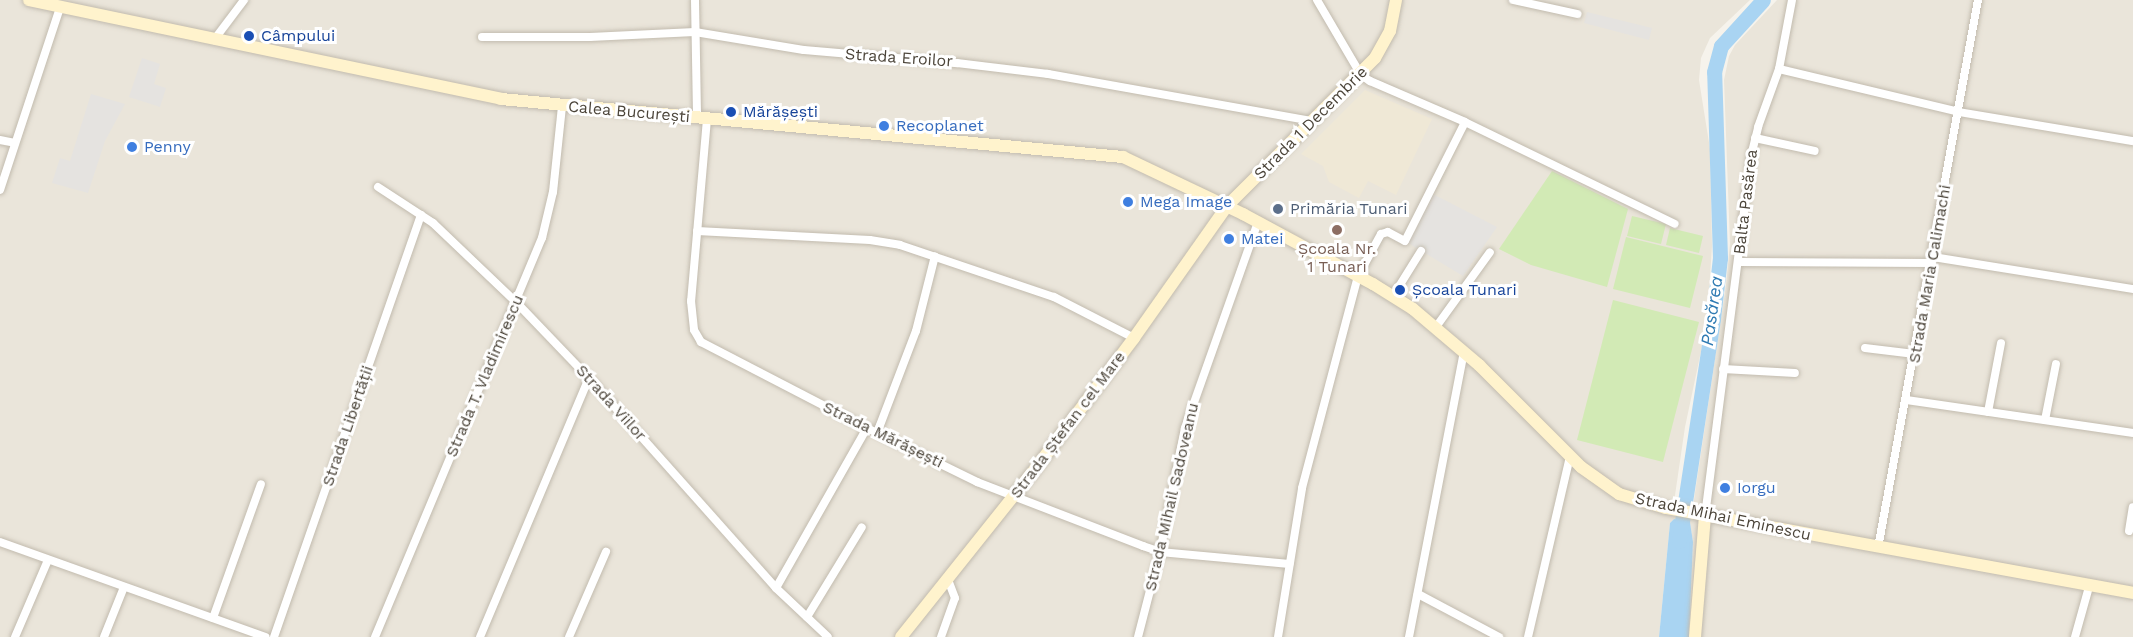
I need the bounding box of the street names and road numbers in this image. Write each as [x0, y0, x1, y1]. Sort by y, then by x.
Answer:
street label: Strada Eroilor [844, 45, 954, 71]
street label: Strada 1 Decembrie [1250, 62, 1372, 184]
street label: Calea București [567, 97, 691, 127]
street label: Balta Pasărea [1730, 148, 1762, 256]
street label: Strada Maria Calimachi [1905, 183, 1955, 365]
street label: Strada T. Vladimirescu [442, 291, 528, 461]
street label: Strada Ștefan cel Mare [1006, 347, 1130, 503]
street label: Strada Viilor [571, 361, 651, 445]
street label: Strada Libertății [318, 363, 378, 489]
street label: Strada Mărășești [820, 397, 946, 473]
street label: Strada Mihail Sadoveanu [1141, 401, 1203, 593]
street label: Strada Mihai Eminescu [1633, 489, 1813, 545]

